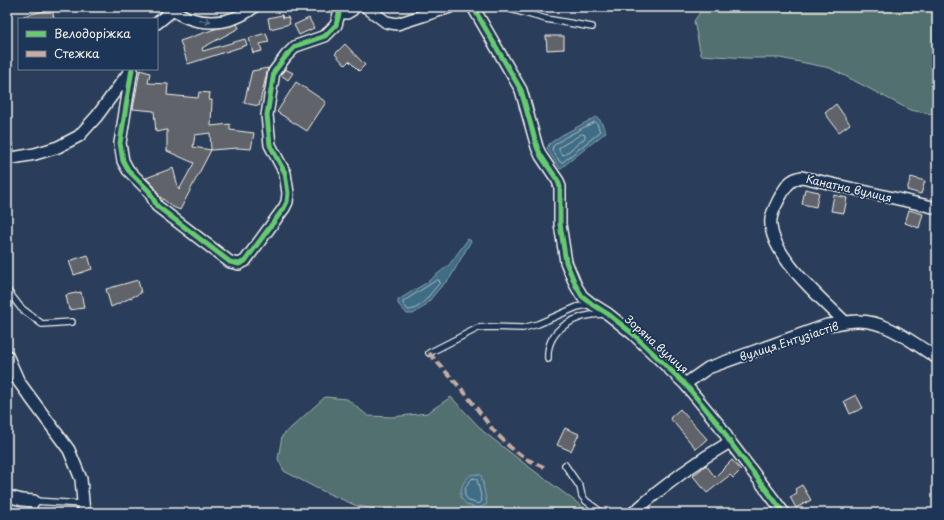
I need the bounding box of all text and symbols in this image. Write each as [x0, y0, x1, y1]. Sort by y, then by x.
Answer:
legend [18, 18, 158, 70]
one-way arrow [198, 18, 211, 25]
text: Велодоріжка [54, 24, 131, 42]
text: Стежка [54, 44, 100, 62]
street label: Канатна вулиця [804, 170, 894, 206]
street label: Зоряна вулиця [621, 311, 693, 377]
street label: вулиця Ентузіастів [737, 317, 841, 365]

